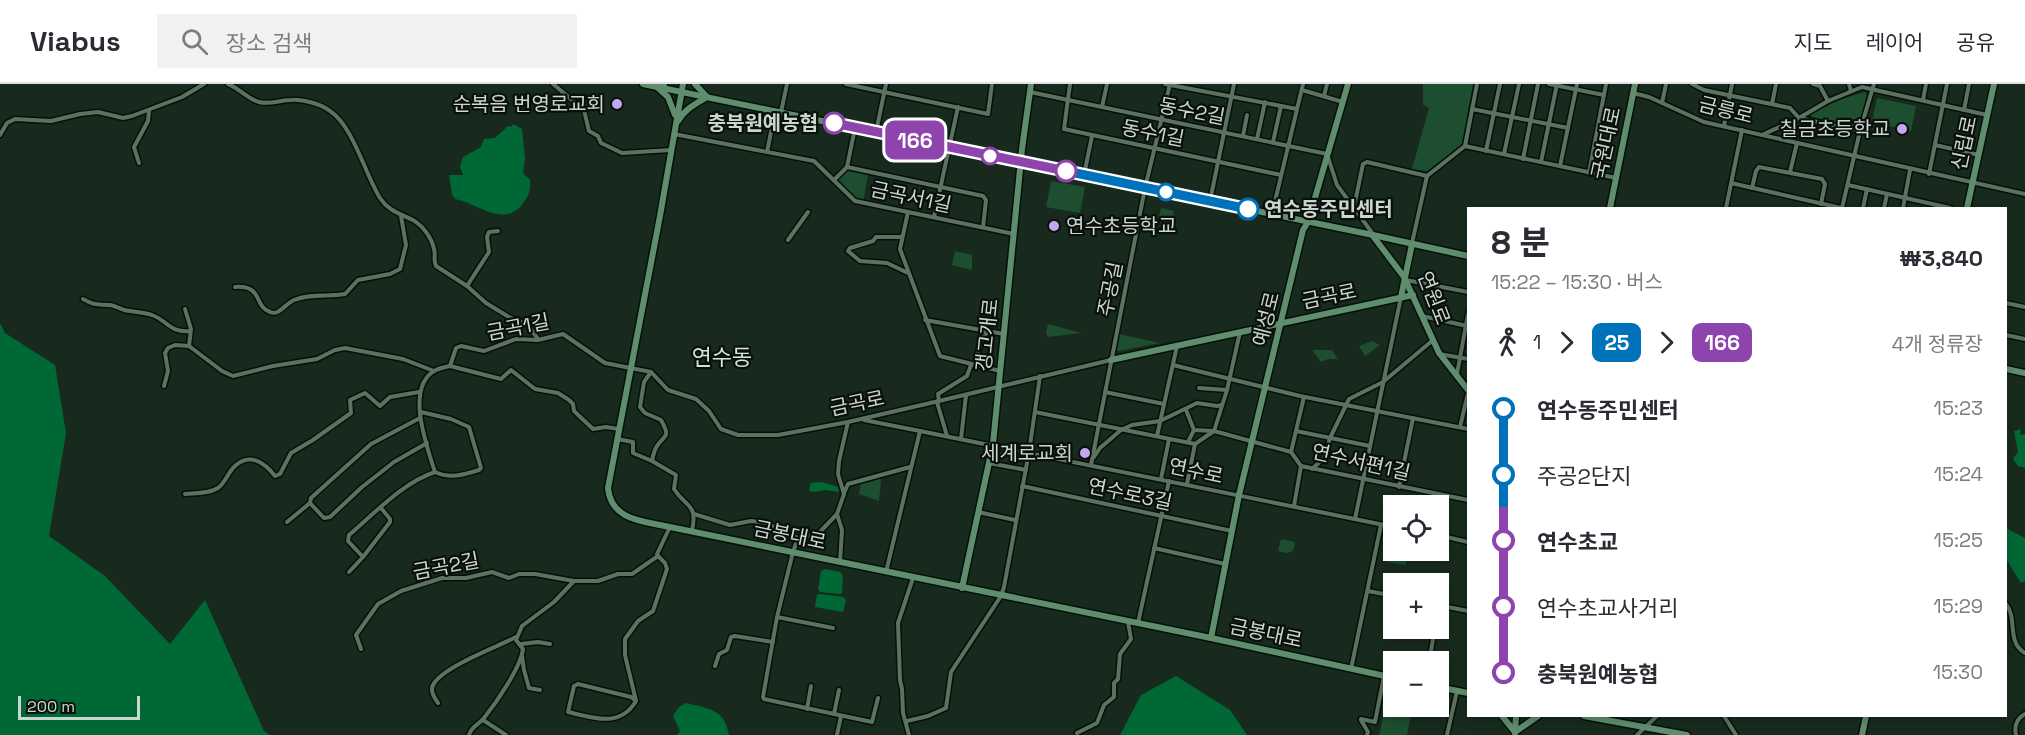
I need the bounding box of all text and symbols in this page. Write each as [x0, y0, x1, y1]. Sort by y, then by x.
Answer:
search box [157, 14, 577, 68]
text: Viabus [30, 23, 121, 59]
icon: search [178, 25, 211, 58]
text: 장소 검색 [226, 29, 312, 57]
text: 지도 [1794, 29, 1832, 56]
text: 레이어 [1865, 29, 1923, 56]
text: 공유 [1956, 29, 1995, 56]
place label: 순복음 번영로교회 [453, 91, 605, 117]
street label: 금릉로 [1696, 91, 1756, 129]
street label: 동수2길 [1157, 92, 1227, 130]
marker: 순복음 번영로교회 [610, 97, 624, 111]
street label: 국원대로 [1586, 104, 1626, 182]
place label: 충북원예농협 [708, 110, 818, 136]
marker: 충북원예농협 [823, 112, 845, 134]
street label: 신립로 [1946, 113, 1982, 173]
street label: 동수1길 [1119, 114, 1187, 152]
place label: 칠금초등학교 [1780, 116, 1890, 142]
line badge: 166 [880, 120, 950, 160]
marker: 칠금초등학교 [1895, 122, 1909, 136]
text: 166 [897, 127, 933, 154]
unlabelled marker [981, 147, 999, 165]
unlabelled marker [1055, 160, 1077, 182]
street label: 금곡서1길 [868, 176, 954, 218]
unlabelled marker [1157, 183, 1175, 201]
place label: 연수동주민센터 [1264, 196, 1393, 222]
marker: 연수동주민센터 [1237, 198, 1259, 220]
place label: 연수초등학교 [1066, 213, 1176, 239]
marker: 연수초등학교 [1047, 219, 1061, 233]
text: 8 분 [1491, 222, 1550, 264]
text: ₩3,840 [1899, 244, 1983, 272]
street label: 주공길 [1092, 259, 1128, 319]
street label: 연원로 [1412, 268, 1456, 328]
text: 15:22 – 15:30 · 버스 [1491, 269, 1663, 295]
street label: 금곡로 [1299, 278, 1359, 314]
street label: 예성로 [1247, 289, 1285, 349]
street label: 갱고개로 [970, 297, 1004, 373]
street label: 금곡1길 [484, 308, 552, 346]
icon: walk [1491, 326, 1524, 359]
icon: forward [1550, 326, 1583, 359]
icon: forward [1650, 326, 1683, 359]
text: 1 [1533, 329, 1541, 355]
text: 25 [1604, 329, 1629, 356]
text: 166 [1704, 329, 1740, 356]
text: 4개 정류장 [1892, 331, 1983, 357]
district label: 연수동 [692, 343, 752, 371]
street label: 금곡로 [827, 385, 887, 421]
text: 15:23 [1934, 395, 1983, 421]
text: 연수동주민센터 [1537, 396, 1679, 424]
street label: 연수서편1길 [1309, 438, 1413, 486]
place label: 세계로교회 [981, 440, 1073, 466]
marker: 세계로교회 [1078, 446, 1092, 460]
street label: 연수로 [1166, 453, 1226, 489]
text: 15:24 [1934, 461, 1983, 487]
text: 주공2단지 [1537, 462, 1631, 490]
street label: 연수로3길 [1085, 472, 1175, 516]
map controls [1383, 495, 1449, 717]
button: locate [1383, 495, 1449, 561]
street label: 금봉대로 [751, 515, 829, 555]
text: 15:25 [1934, 527, 1983, 553]
text: 연수초교 [1537, 528, 1618, 556]
street label: 금곡2길 [411, 547, 481, 585]
button: + [1383, 573, 1449, 639]
text: 15:29 [1933, 593, 1983, 619]
text: 연수초교사거리 [1537, 594, 1679, 622]
street label: 금봉대로 [1227, 613, 1305, 653]
button: − [1383, 651, 1449, 717]
text: 15:30 [1933, 659, 1983, 685]
text: 충북원예농협 [1537, 660, 1658, 688]
scale bar [18, 693, 140, 720]
text: 200 m [27, 696, 75, 717]

